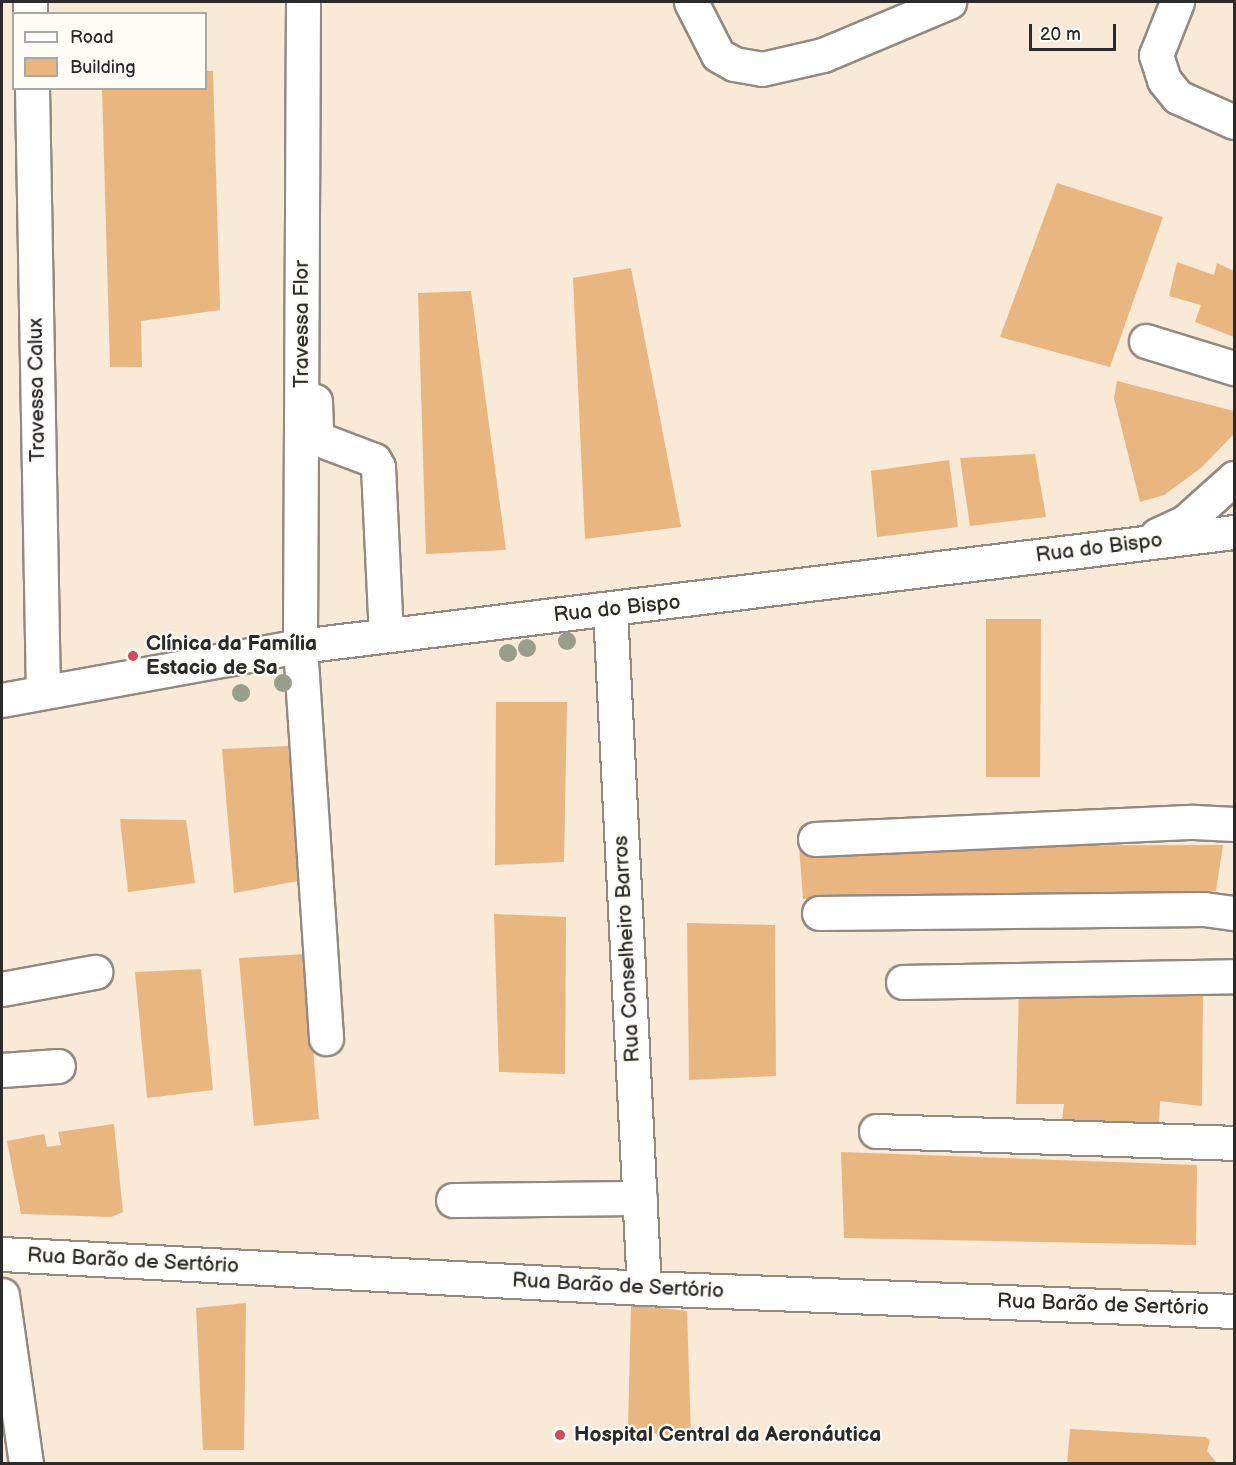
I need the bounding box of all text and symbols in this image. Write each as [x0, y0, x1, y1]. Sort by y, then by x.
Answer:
legend [12, 12, 207, 90]
scale bar [1032, 12, 1119, 50]
text: 20 m [1040, 24, 1081, 45]
text: Road [70, 27, 114, 48]
text: Building [70, 57, 136, 78]
street label: Travessa Flor [289, 260, 315, 388]
street label: Travessa Calux [23, 318, 51, 462]
street label: Rua do Bispo [1034, 528, 1164, 568]
street label: Rua do Bispo [552, 590, 682, 628]
place label: Clínica da Família Estacio de Sa [146, 631, 317, 681]
marker: Clínica da Família Estacio de Sa [124, 647, 142, 665]
street label: Rua Conselheiro Barros [608, 835, 646, 1063]
street label: Rua Barão de Sertório [26, 1243, 240, 1279]
street label: Rua Barão de Sertório [511, 1268, 725, 1304]
street label: Rua Barão de Sertório [996, 1289, 1210, 1321]
place label: Hospital Central da Aeronáutica [574, 1422, 881, 1448]
marker: Hospital Central da Aeronáutica [551, 1426, 569, 1444]

